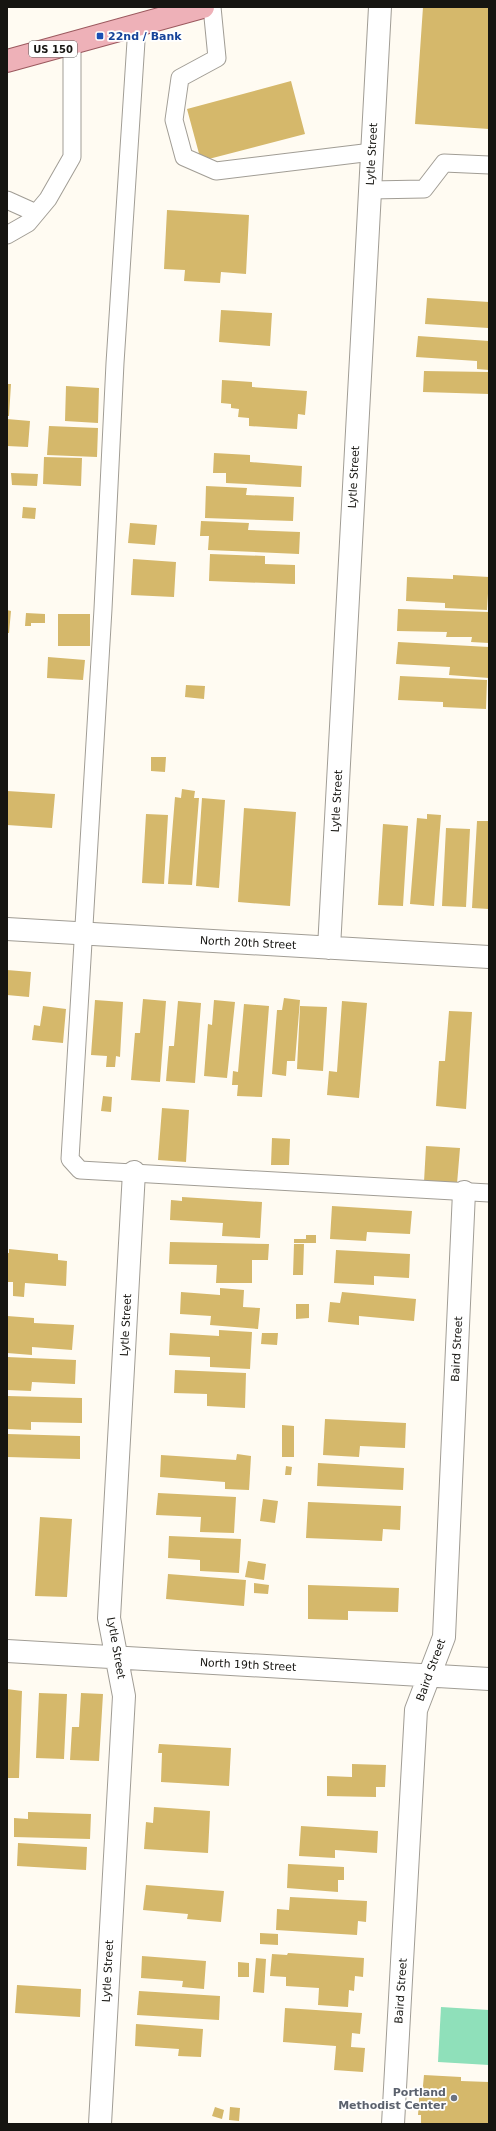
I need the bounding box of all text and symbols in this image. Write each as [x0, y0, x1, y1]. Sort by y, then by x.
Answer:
place label: 22nd / Bank [108, 30, 182, 43]
marker: 22nd / Bank [95, 31, 105, 41]
road number: US 150 [29, 41, 77, 57]
street label: Lytle Street [364, 122, 380, 186]
street label: Lytle Street [346, 445, 362, 509]
street label: Lytle Street [329, 769, 345, 833]
street label: North 20th Street [199, 934, 297, 952]
street label: Lytle Street [118, 1293, 134, 1357]
street label: Baird Street [449, 1315, 465, 1382]
street label: Lytle Street [104, 1616, 128, 1681]
street label: Baird Street [414, 1636, 449, 1703]
street label: North 19th Street [199, 1656, 297, 1674]
street label: Lytle Street [100, 1939, 116, 2003]
street label: Baird Street [392, 1957, 410, 2024]
place label: Portland Methodist Center [338, 2086, 447, 2112]
marker: Portland Methodist Center [449, 2093, 459, 2103]

